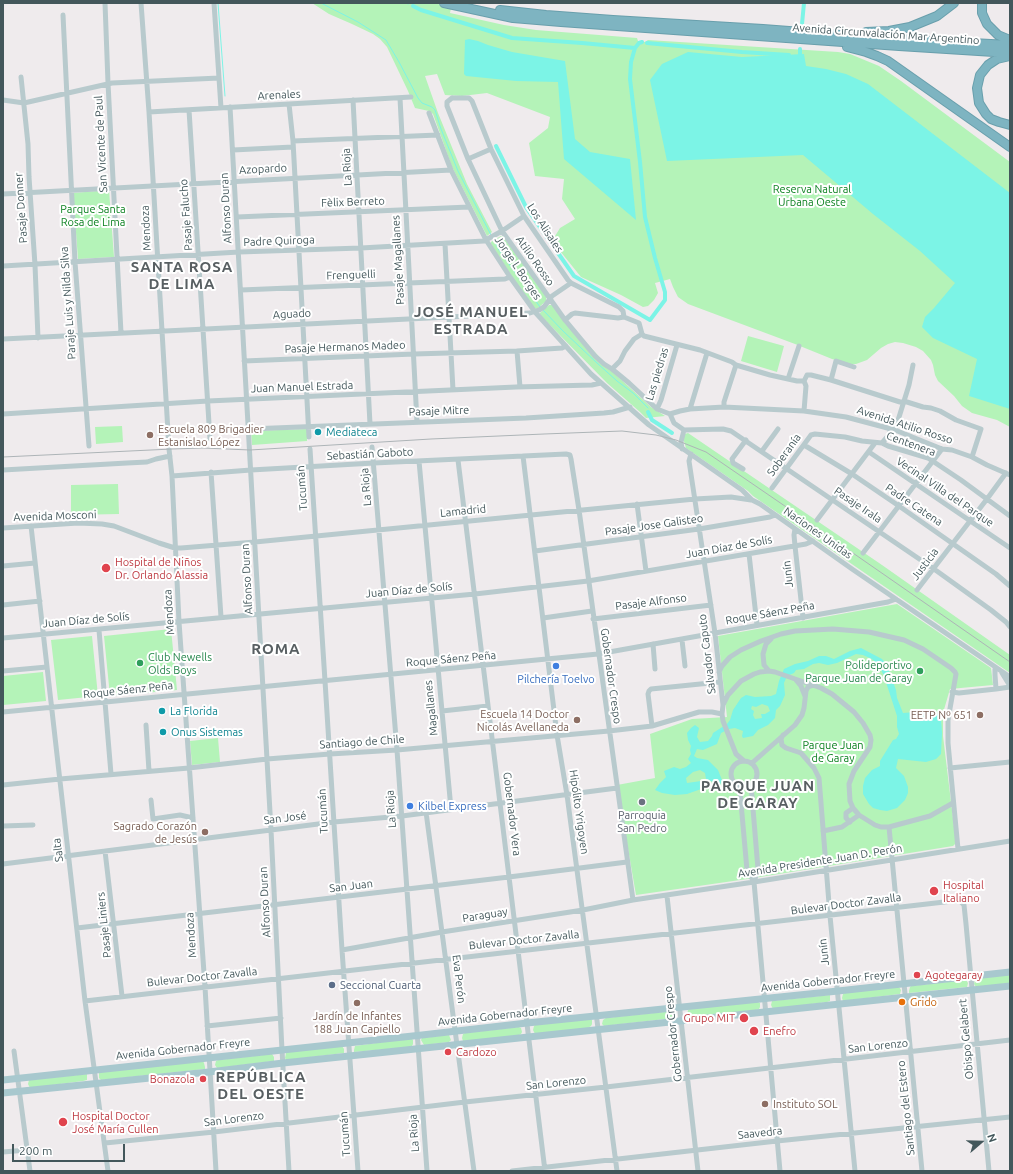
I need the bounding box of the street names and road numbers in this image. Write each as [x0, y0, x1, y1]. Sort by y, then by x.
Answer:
street label: Avenida Circunvalación Mar Argentino [792, 21, 980, 47]
street label: Arenales [257, 87, 301, 103]
street label: San Vicente de Paul [92, 95, 110, 193]
street label: La Rioja [339, 148, 355, 186]
street label: Azopardo [239, 161, 287, 177]
street label: Pasaje Donner [12, 172, 30, 244]
street label: Alfonso Duran [218, 172, 234, 244]
street label: Pasaje Falucho [177, 179, 195, 251]
street label: Fèlix Berreto [321, 194, 385, 210]
street label: Los Alisales [524, 201, 566, 255]
street label: Mendoza [138, 205, 154, 251]
street label: Pasaje Magallanes [389, 215, 407, 305]
street label: Padre Quiroga [243, 233, 315, 249]
street label: Atilio Rosso [513, 233, 557, 289]
street label: Jorge L Borges [492, 234, 544, 302]
street label: Paraje Luis y Nilda Silva [57, 246, 79, 360]
street label: Frenguelli [326, 268, 376, 282]
street label: Aguado [273, 306, 311, 322]
street label: Pasaje Hermanos Madeo [284, 338, 406, 356]
street label: Las piedras [643, 346, 671, 402]
street label: Juan Manuel Estrada [251, 379, 353, 395]
street label: Pasaje Mitre [408, 403, 470, 419]
street label: Avenida Atilio Rosso [855, 403, 955, 447]
street label: Centenera [884, 429, 938, 459]
street label: Soberanía [764, 431, 804, 479]
street label: Sebastián Gaboto [326, 445, 414, 463]
street label: Vecinal Villa del Parque [894, 454, 996, 530]
street label: Tucumán [294, 465, 310, 511]
street label: La Rioja [358, 467, 374, 507]
street label: Padre Catena [883, 481, 945, 529]
street label: Pasaje Irala [832, 484, 884, 526]
street label: Lamadrid [439, 502, 487, 520]
street label: Naciones Unidas [781, 504, 855, 562]
street label: Avenida Mosconi [13, 508, 97, 524]
street label: Pasaje Jose Galisteo [604, 512, 704, 538]
street label: Juan Díaz de Solís [685, 533, 773, 561]
street label: Alfonso Duran [239, 543, 255, 615]
street label: Justicia [909, 545, 941, 583]
street label: Junín [780, 560, 796, 588]
street label: Juan Díaz de Solís [365, 580, 453, 600]
street label: Mendoza [161, 589, 177, 635]
street label: Pasaje Alfonso [614, 591, 688, 613]
street label: Roque Sáenz Peña [724, 599, 816, 627]
street label: Juan Díaz de Solís [42, 610, 130, 630]
street label: Salvador Caputo [696, 613, 718, 695]
street label: Gobernador Crespo [598, 627, 624, 725]
street label: Roque Sáenz Peña [405, 648, 497, 670]
street label: Roque Sáenz Peña [82, 679, 174, 701]
street label: Magallanes [422, 680, 440, 736]
street label: Santiago de Chile [319, 732, 405, 752]
street label: Hipólito Yrigoyen [567, 769, 591, 855]
street label: Gobernador Vera [500, 771, 524, 857]
street label: Tucumán [315, 788, 331, 834]
street label: La Rioja [383, 790, 399, 828]
street label: San José [263, 809, 307, 827]
street label: Salta [50, 837, 66, 863]
street label: Avenida Presidente Juan D. Perón [737, 841, 903, 881]
street label: Alfonso Duran [257, 866, 273, 938]
street label: San Juan [328, 877, 374, 895]
street label: Pasaje Liniers [94, 891, 114, 959]
street label: Bulevar Doctor Zavalla [790, 891, 902, 917]
street label: Paraguay [461, 905, 509, 925]
street label: Mendoza [183, 912, 199, 958]
street label: Bulevar Doctor Zavalla [468, 928, 580, 952]
street label: Junín [816, 938, 832, 966]
street label: Eva Perón [449, 954, 469, 1004]
street label: Bulevar Doctor Zavalla [146, 965, 258, 989]
street label: Avenida Gobernador Freyre [760, 967, 896, 995]
street label: Gobernador Crespo [661, 985, 685, 1083]
street label: Obispo Gelabert [956, 998, 976, 1080]
street label: Avenida Gobernador Freyre [437, 1001, 573, 1029]
street label: Avenida Gobernador Freyre [115, 1035, 251, 1063]
street label: San Lorenzo [847, 1036, 909, 1056]
street label: Santiago del Estero [894, 1060, 918, 1156]
street label: San Lorenzo [525, 1073, 587, 1093]
street label: San Lorenzo [203, 1109, 265, 1129]
street label: Tucumán [337, 1111, 353, 1157]
street label: La Rioja [406, 1114, 422, 1152]
street label: Saavedra [737, 1124, 783, 1142]

